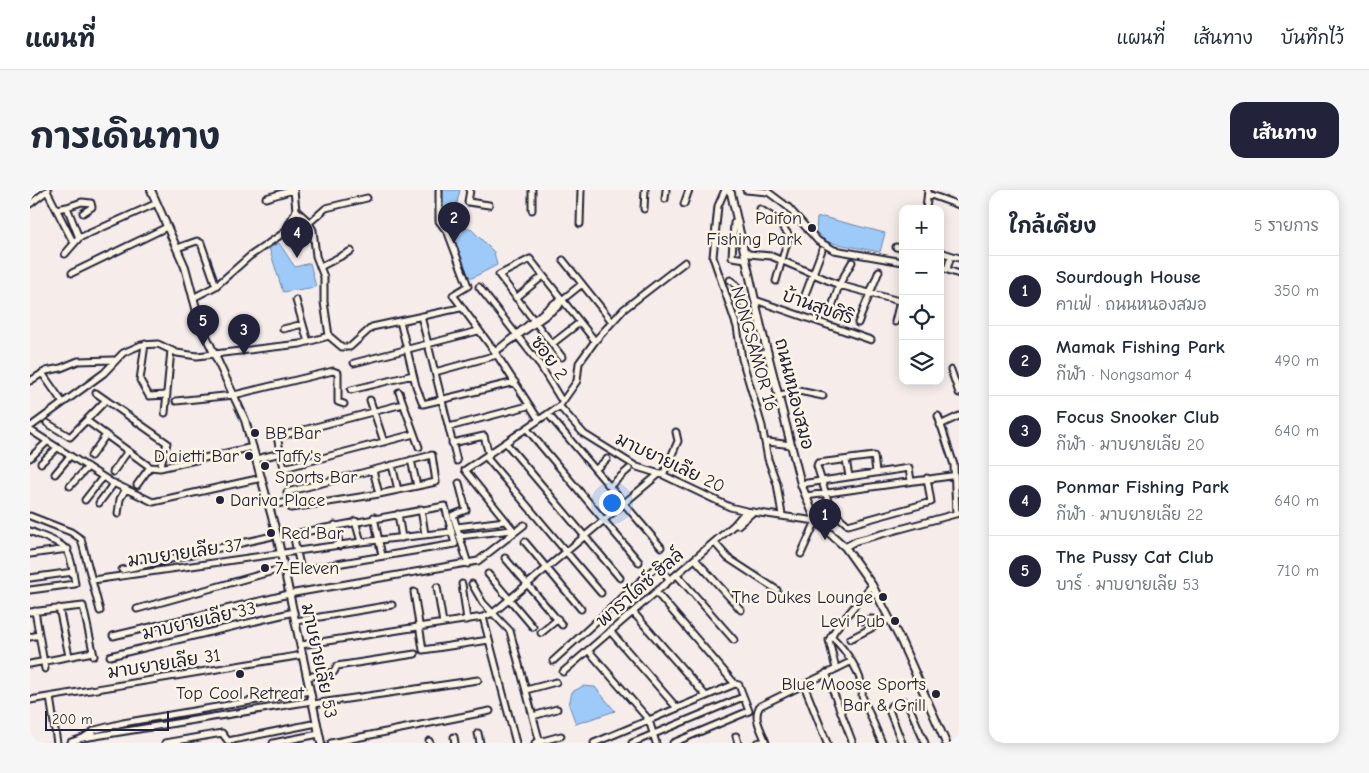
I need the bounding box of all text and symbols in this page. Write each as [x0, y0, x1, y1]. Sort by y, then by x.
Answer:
text: แผนที่ [25, 25, 95, 53]
text: แผนที่ [1117, 28, 1165, 49]
text: เส้นทาง [1193, 28, 1253, 49]
text: บันทึกไว้ [1281, 28, 1344, 49]
button: เส้นทาง [1230, 102, 1339, 158]
text: การเดินทาง [30, 116, 220, 157]
pin: 2 [438, 202, 470, 243]
map controls [899, 205, 944, 385]
button: + [899, 205, 944, 250]
place label: Paifon Fishing Park [706, 208, 802, 250]
text: ใกล้เคียง [1009, 214, 1096, 238]
pin: 4 [281, 217, 313, 258]
text: 5 รายการ [1254, 217, 1319, 235]
marker: Paifon Fishing Park [806, 222, 818, 234]
button: − [899, 250, 944, 295]
text: Sourdough House [1056, 266, 1201, 288]
text: 1 [1022, 282, 1028, 300]
text: 350 m [1274, 282, 1319, 300]
street label: บ้านสุขศิริ [779, 283, 857, 332]
street label: NONGSAMOR 16 [726, 284, 782, 414]
button: locate [899, 295, 944, 340]
text: คาเฟ่ · ถนนหนองสมอ [1056, 296, 1207, 314]
pin: 5 [187, 305, 219, 346]
pin: 3 [228, 314, 260, 355]
street label: ซอย 2 [526, 332, 572, 384]
street label: ถนนหนองสมอ [770, 336, 818, 452]
text: Mamak Fishing Park [1056, 336, 1225, 358]
button: layers [899, 340, 944, 385]
text: 2 [1021, 352, 1029, 370]
text: 490 m [1274, 352, 1319, 370]
text: กีฬา · Nongsamor 4 [1056, 366, 1192, 384]
text: Focus Snooker Club [1056, 406, 1219, 428]
text: 3 [1021, 422, 1029, 440]
text: 640 m [1274, 422, 1319, 440]
place label: BB Bar [265, 423, 322, 444]
marker: BB Bar [249, 427, 261, 439]
street label: มาบยายเลีย 20 [612, 427, 729, 497]
text: กีฬา · มาบยายเลีย 20 [1056, 436, 1205, 454]
place label: D'aietti Bar [154, 446, 240, 467]
place label: Taffy's Sports Bar [275, 446, 358, 488]
marker: D'aietti Bar [243, 450, 255, 462]
marker: Taffy's Sports Bar [259, 460, 271, 472]
text: Ponmar Fishing Park [1056, 476, 1229, 498]
place label: Dariva Place [230, 490, 325, 511]
your location [599, 490, 625, 516]
text: 4 [1021, 492, 1029, 510]
text: 640 m [1274, 492, 1319, 510]
marker: Dariva Place [214, 494, 226, 506]
pin: 1 [809, 499, 841, 540]
text: กีฬา · มาบยายเลีย 22 [1056, 506, 1203, 524]
place label: Red Bar [281, 523, 345, 544]
marker: Red Bar [265, 527, 277, 539]
street label: มาบยายเลีย 37 [126, 533, 244, 571]
street label: พาราไดซ์ ฮิลล์ [590, 542, 688, 632]
text: The Pussy Cat Club [1056, 546, 1214, 568]
place label: 7-Eleven [275, 558, 339, 579]
marker: 7-Eleven [259, 562, 271, 574]
text: 5 [1021, 562, 1029, 580]
text: 710 m [1277, 562, 1319, 580]
text: บาร์ · มาบยายเลีย 53 [1056, 576, 1199, 594]
place label: The Dukes Lounge [732, 587, 873, 608]
marker: The Dukes Lounge [877, 591, 889, 603]
street label: มาบยายเลีย 33 [140, 596, 258, 644]
street label: มาบยายเลีย 53 [297, 601, 343, 720]
place label: Levi Pub [821, 611, 885, 632]
marker: Levi Pub [889, 615, 901, 627]
street label: มาบยายเลีย 31 [106, 643, 222, 683]
marker: Top Cool Retreat [234, 668, 246, 680]
place label: Blue Moose Sports Bar & Grill [781, 674, 926, 716]
place label: Top Cool Retreat [176, 683, 305, 704]
marker: Blue Moose Sports Bar & Grill [930, 688, 942, 700]
scale bar [45, 708, 169, 731]
text: 200 m [52, 711, 93, 728]

